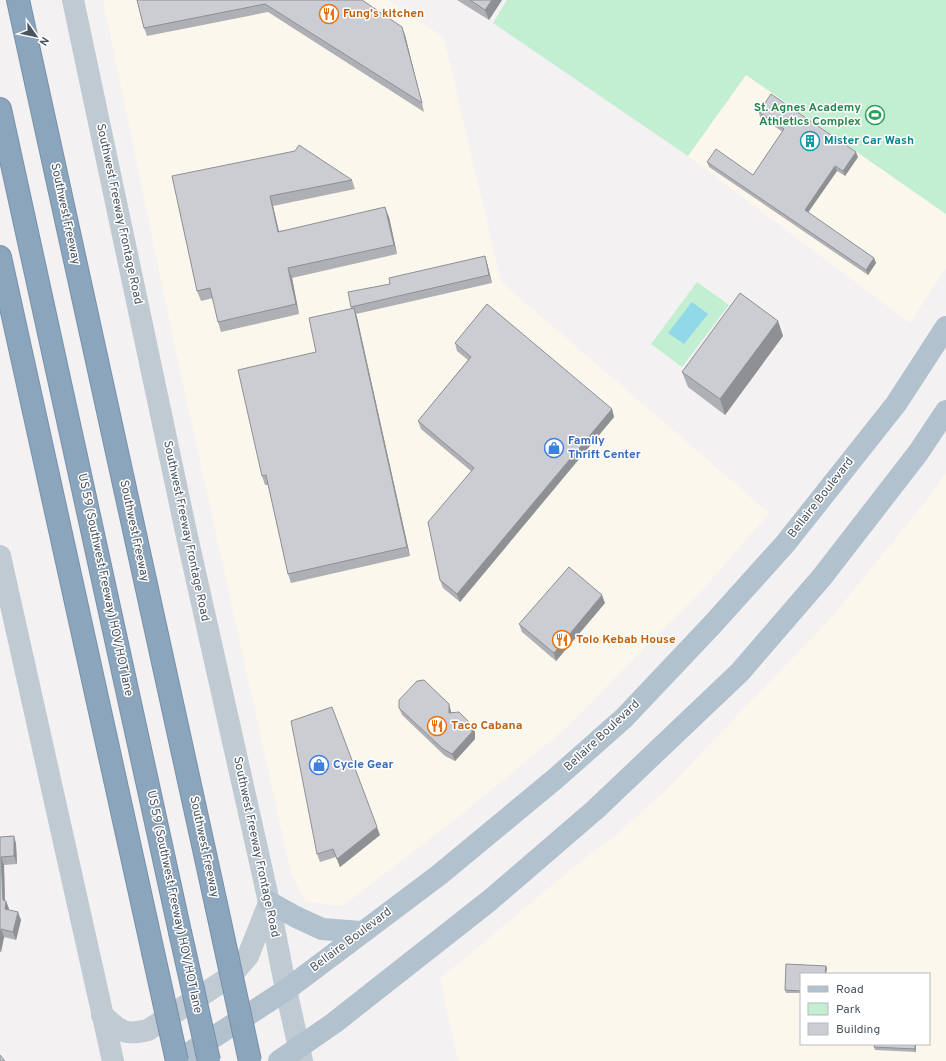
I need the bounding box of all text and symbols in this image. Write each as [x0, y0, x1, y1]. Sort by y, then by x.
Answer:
restaurant icon: Fung's kitchen [318, 3, 340, 25]
place label: Fung's kitchen [343, 6, 424, 22]
north arrow [16, 16, 56, 56]
text: N [36, 34, 52, 48]
place label: St. Agnes Academy Athletics Complex [754, 100, 861, 130]
sports icon: St. Agnes Academy Athletics Complex [864, 104, 886, 126]
street label: Southwest Freeway Frontage Road [92, 122, 146, 306]
building icon: Mister Car Wash [799, 130, 821, 152]
place label: Mister Car Wash [824, 133, 914, 149]
street label: Southwest Freeway [46, 162, 84, 266]
place label: Family Thrift Center [568, 433, 641, 463]
shop icon: Family Thrift Center [543, 437, 565, 459]
street label: Southwest Freeway Frontage Road [159, 439, 213, 623]
street label: Bellaire Boulevard [785, 454, 857, 542]
street label: US 59 (Southwest Freeway) HOV/HOT lane [74, 472, 136, 698]
street label: Southwest Freeway [115, 479, 153, 583]
restaurant icon: Tolo Kebab House [551, 629, 573, 651]
place label: Tolo Kebab House [576, 632, 676, 648]
street label: Bellaire Boulevard [561, 697, 643, 775]
restaurant icon: Taco Cabana [426, 715, 448, 737]
place label: Taco Cabana [451, 718, 522, 734]
shop icon: Cycle Gear [308, 754, 330, 776]
street label: Southwest Freeway Frontage Road [229, 755, 283, 939]
place label: Cycle Gear [333, 757, 393, 773]
street label: US 59 (Southwest Freeway) HOV/HOT lane [143, 789, 205, 1015]
street label: Southwest Freeway [185, 795, 223, 899]
street label: Bellaire Boulevard [307, 904, 395, 976]
legend [800, 973, 930, 1045]
text: Road [836, 982, 864, 998]
text: Park [836, 1002, 861, 1018]
text: Building [836, 1022, 880, 1038]

